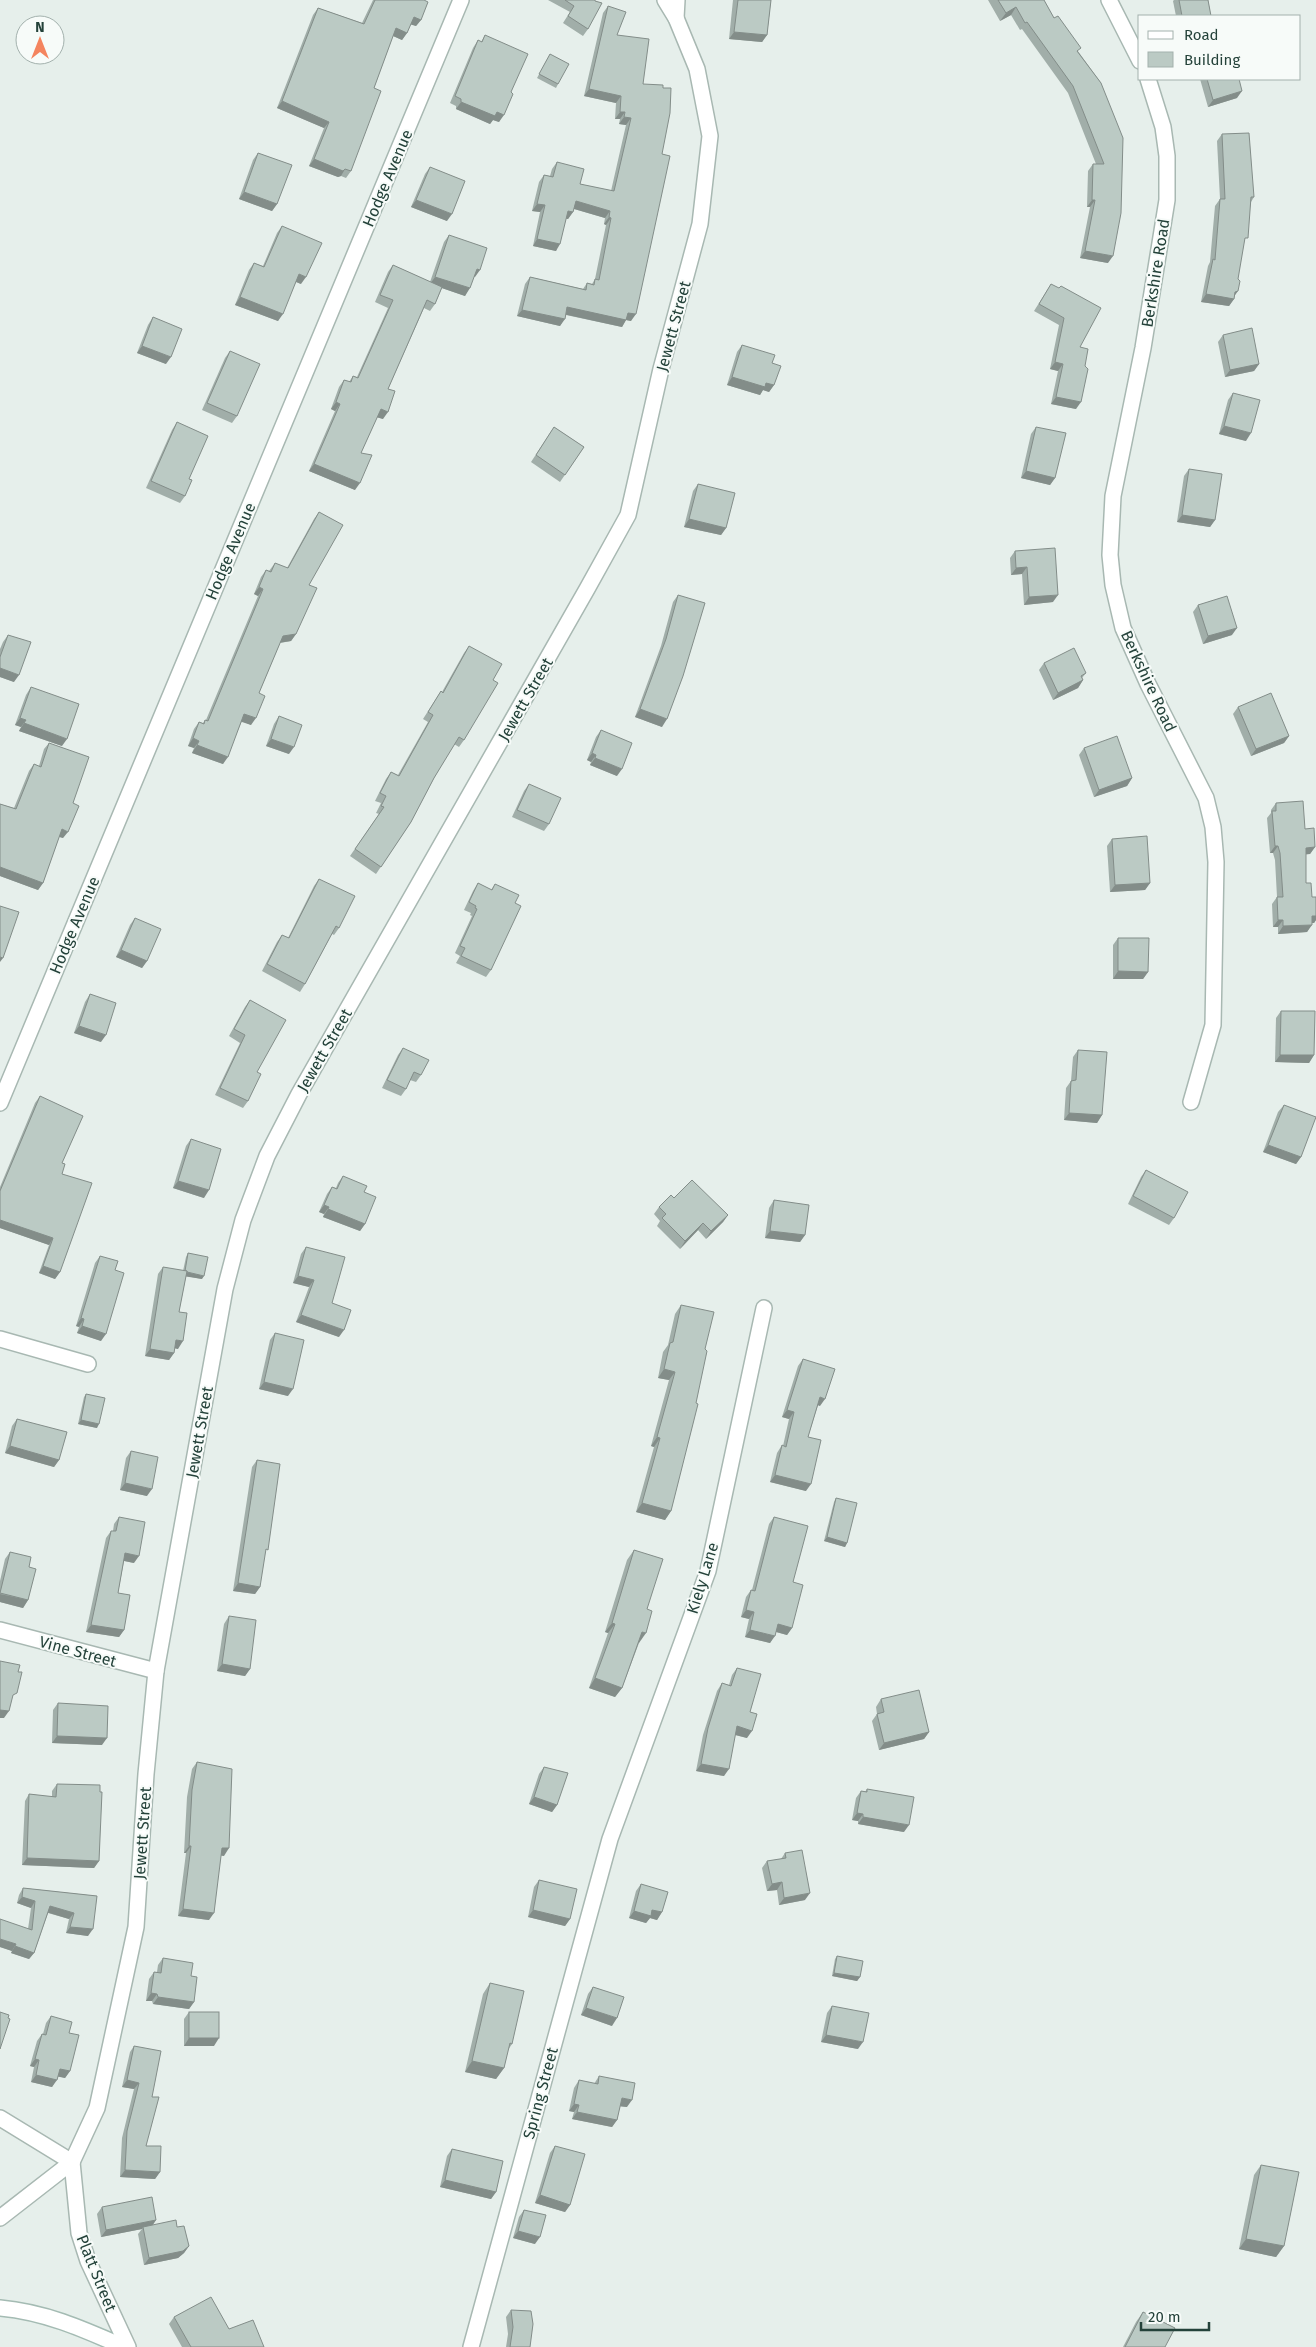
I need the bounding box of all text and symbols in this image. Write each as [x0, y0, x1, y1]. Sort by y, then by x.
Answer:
north arrow [15, 15, 65, 65]
legend [1138, 15, 1301, 80]
text: N [35, 19, 45, 36]
text: Road [1184, 26, 1219, 44]
text: Building [1184, 51, 1240, 69]
street label: Hodge Avenue [358, 127, 417, 230]
street label: Berkshire Road [1138, 217, 1173, 329]
street label: Jewett Street [652, 279, 695, 374]
street label: Hodge Avenue [201, 500, 260, 603]
street label: Berkshire Road [1117, 628, 1180, 735]
street label: Jewett Street [494, 654, 557, 744]
street label: Hodge Avenue [45, 874, 104, 977]
street label: Jewett Street [293, 1005, 356, 1095]
street label: Jewett Street [182, 1384, 217, 1480]
street label: Kiely Lane [683, 1540, 722, 1616]
street label: Vine Street [37, 1632, 119, 1671]
street label: Jewett Street [130, 1786, 155, 1880]
street label: Spring Street [519, 2045, 562, 2141]
street label: Platt Street [72, 2232, 121, 2315]
scale bar [1141, 2300, 1208, 2332]
text: 20 m [1148, 2308, 1181, 2326]

